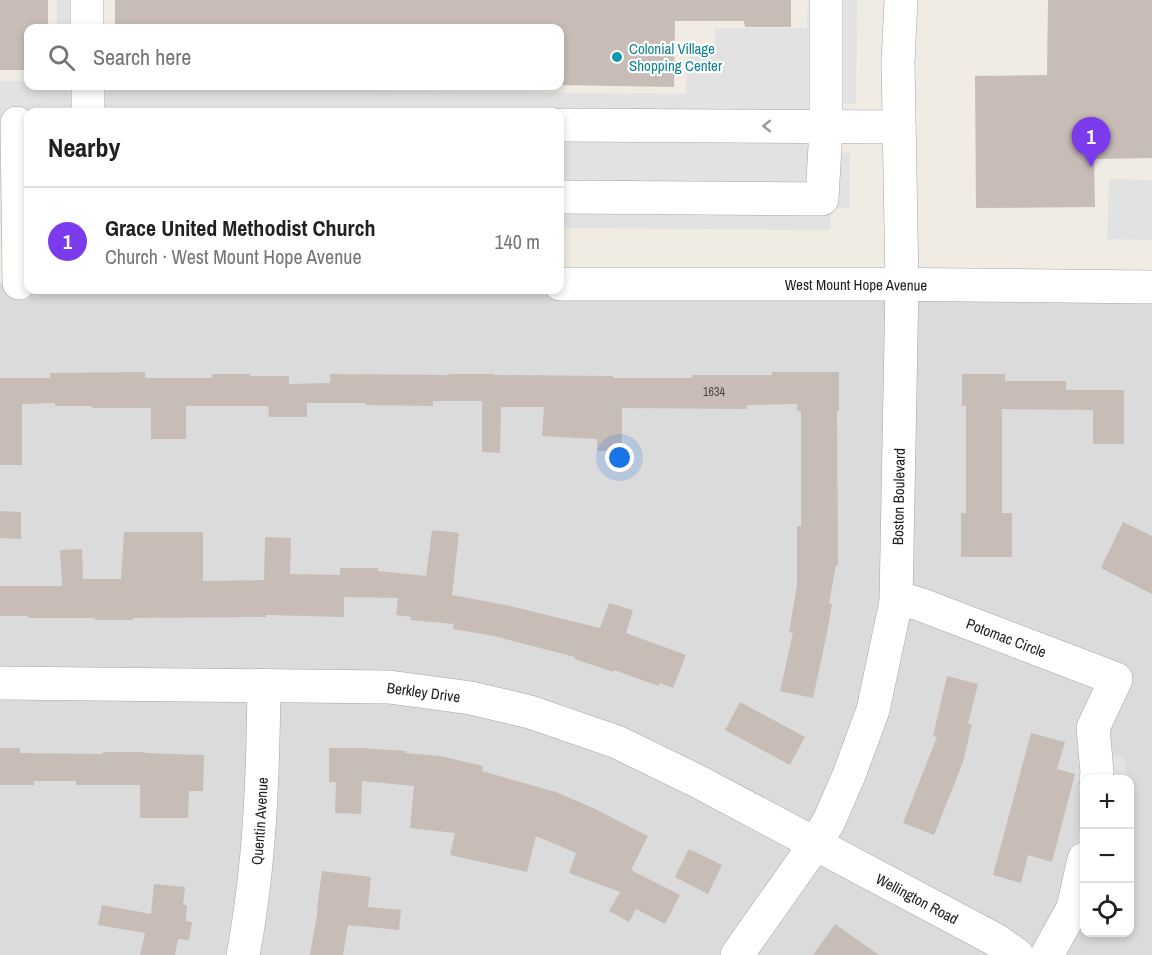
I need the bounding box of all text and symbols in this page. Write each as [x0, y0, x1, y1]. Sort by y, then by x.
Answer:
search box [24, 24, 564, 90]
place label: Colonial Village Shopping Center [629, 38, 722, 76]
icon: search [45, 41, 78, 74]
text: Search here [93, 42, 191, 72]
marker: Colonial Village Shopping Center [610, 50, 624, 64]
pin: 1 [1072, 118, 1110, 167]
one-way arrow [763, 120, 772, 132]
text: Nearby [48, 130, 120, 165]
text: Grace United Methodist Church [105, 213, 376, 243]
text: 1 [63, 228, 72, 255]
text: 140 m [494, 228, 540, 255]
text: Church · West Mount Hope Avenue [105, 243, 362, 270]
street label: West Mount Hope Avenue [785, 273, 928, 295]
house number: 1634 [703, 384, 725, 400]
your location [605, 443, 634, 472]
street label: Boston Boulevard [887, 448, 909, 545]
street label: Potomac Circle [963, 612, 1050, 662]
street label: Berkley Drive [386, 676, 462, 707]
map controls [1080, 775, 1134, 937]
button: + [1080, 775, 1134, 829]
street label: Quentin Avenue [245, 776, 272, 866]
button: − [1080, 829, 1134, 883]
street label: Wellington Road [872, 868, 962, 929]
button: locate [1080, 883, 1134, 937]

